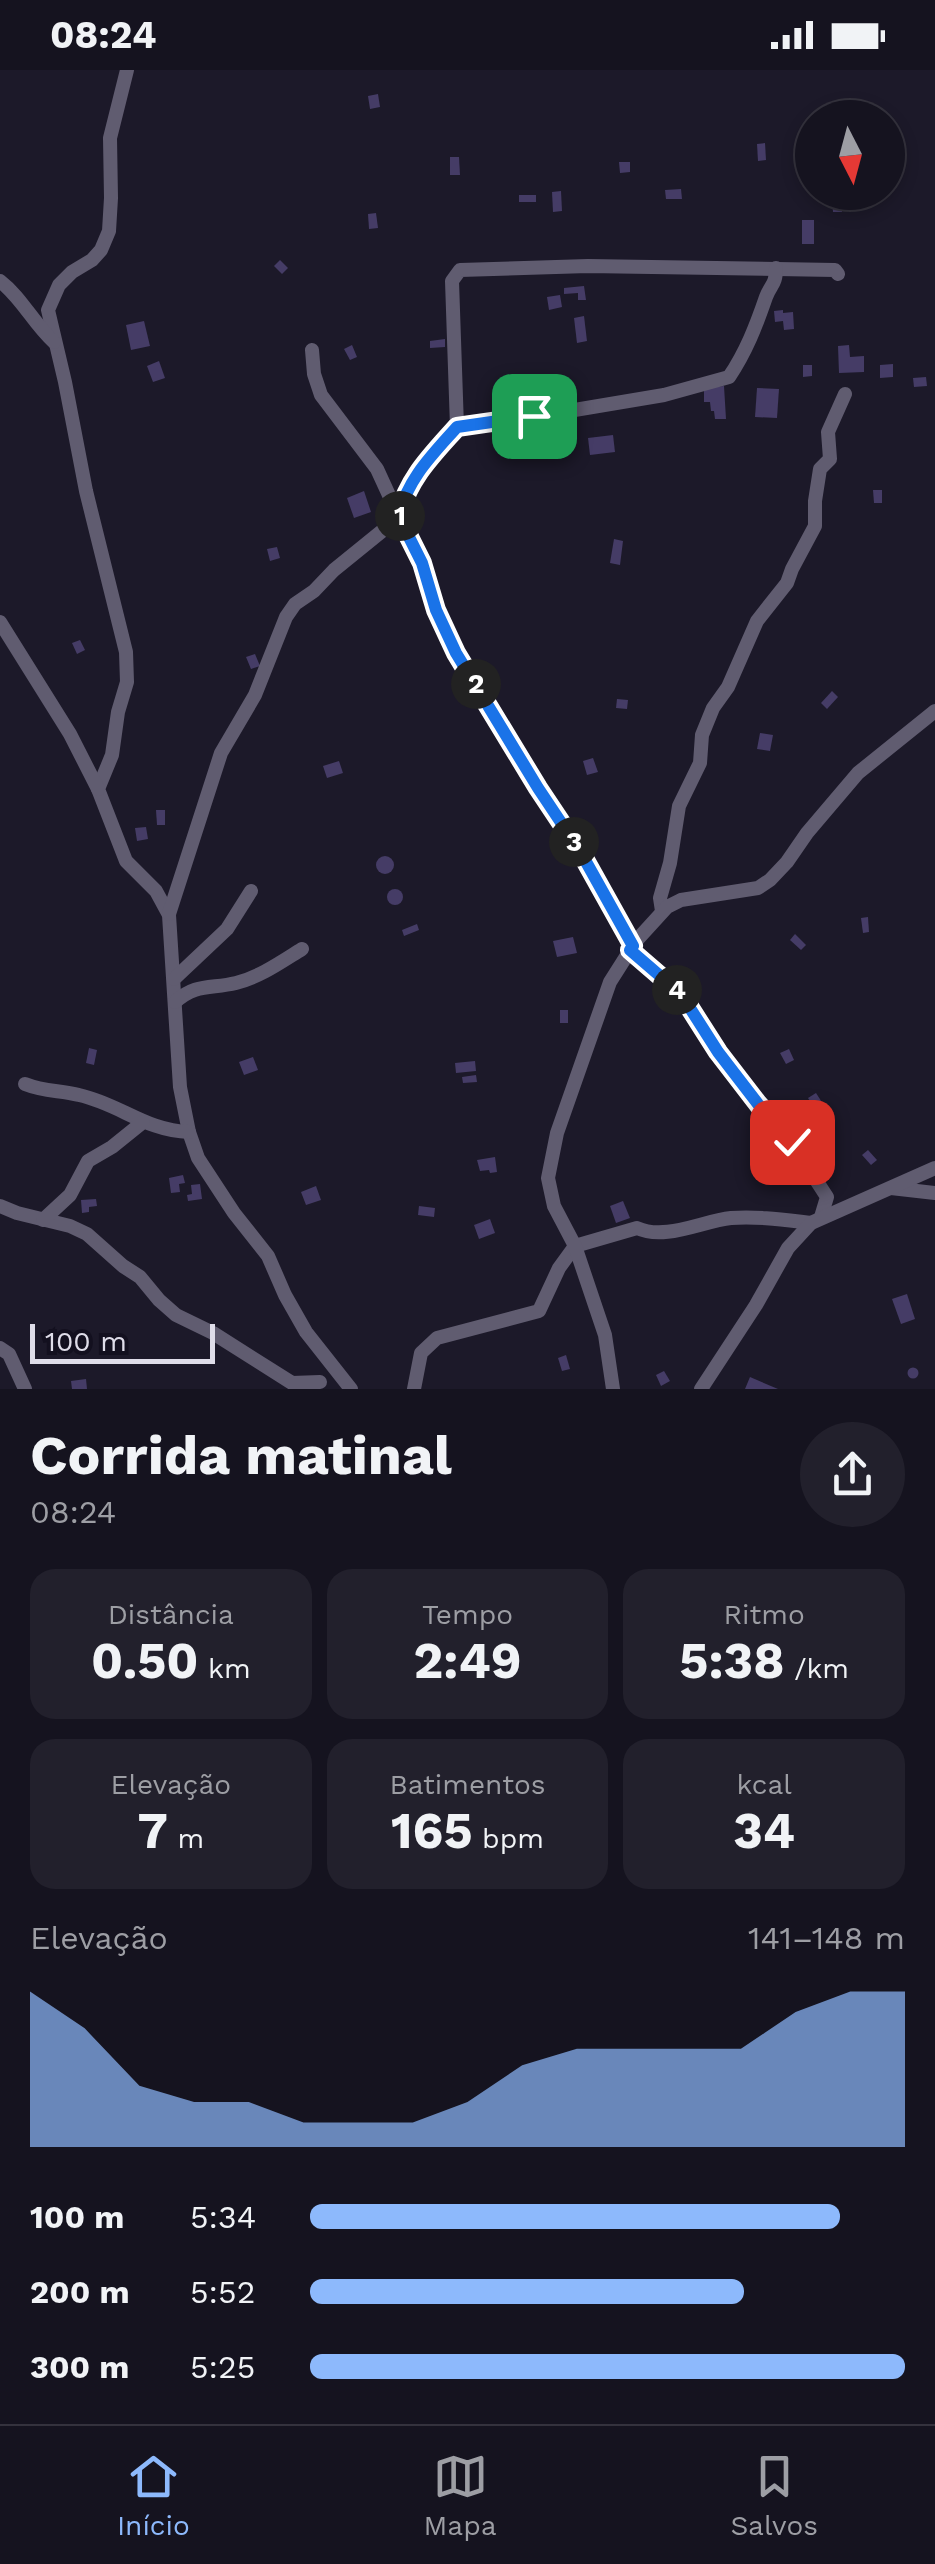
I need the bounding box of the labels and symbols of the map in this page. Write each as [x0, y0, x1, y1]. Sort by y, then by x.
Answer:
north arrow [795, 100, 905, 210]
pin [492, 374, 577, 459]
pin: 1 [375, 491, 425, 541]
pin: 2 [451, 659, 501, 709]
pin: 3 [549, 817, 599, 867]
pin: 4 [652, 965, 702, 1015]
pin [750, 1100, 835, 1185]
scale bar [30, 1319, 215, 1363]

